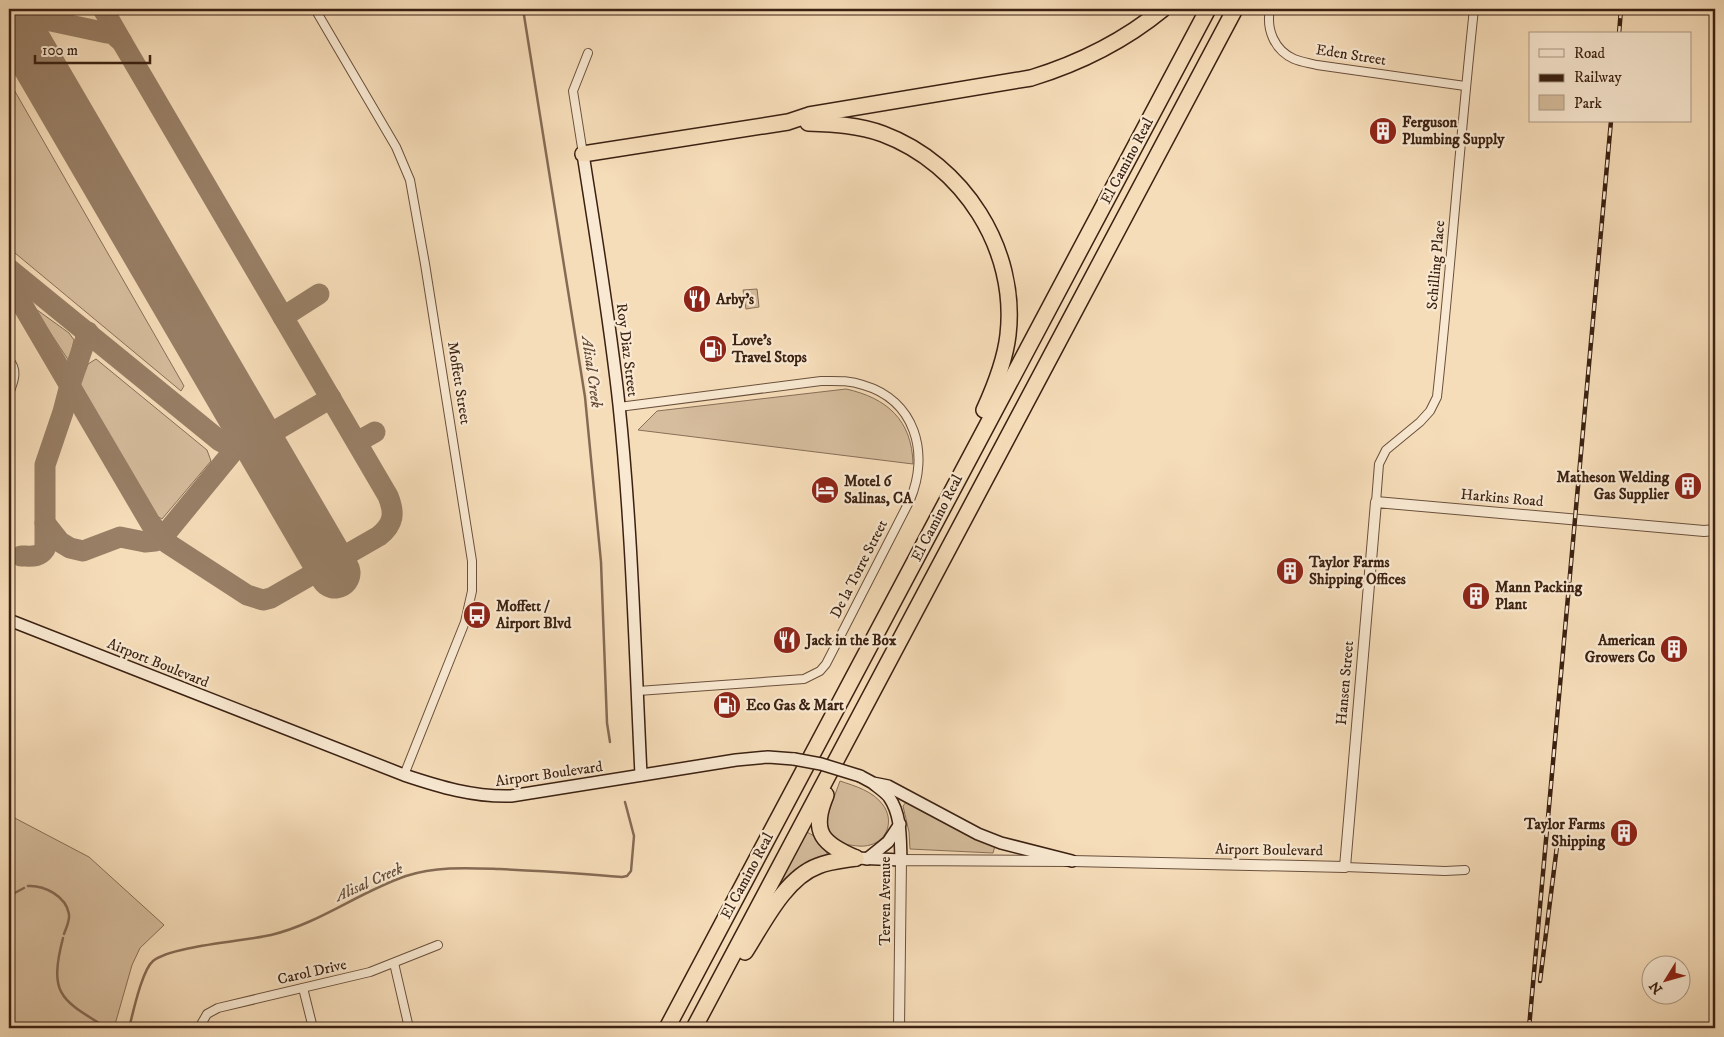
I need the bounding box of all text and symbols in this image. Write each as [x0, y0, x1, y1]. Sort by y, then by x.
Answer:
scale bar [35, 32, 150, 64]
legend [1529, 32, 1692, 122]
street label: Eden Street [1315, 40, 1388, 70]
text: 100 m [42, 41, 78, 60]
text: Road [1574, 44, 1606, 63]
text: Railway [1574, 68, 1622, 87]
text: Park [1574, 94, 1603, 113]
place label: Ferguson Plumbing Supply [1402, 113, 1505, 149]
street label: El Camino Real [1096, 114, 1158, 207]
building icon: Ferguson Plumbing Supply [1368, 116, 1398, 146]
street label: Schilling Place [1423, 220, 1449, 310]
restaurant icon: Arby's [682, 284, 712, 314]
place label: Arby's [715, 290, 754, 309]
street label: Roy Diaz Street [612, 302, 642, 398]
place label: Love's Travel Stops [731, 331, 807, 367]
water label: Alisal Creek [577, 333, 607, 409]
fuel station icon: Love's Travel Stops [698, 334, 728, 364]
street label: Moffett Street [443, 340, 475, 426]
place label: Matheson Welding Gas Supplier [1557, 468, 1670, 504]
street label: El Camino Real [907, 471, 967, 565]
building icon: Matheson Welding Gas Supplier [1673, 471, 1703, 501]
place label: Motel 6 Salinas, CA [844, 472, 913, 508]
hotel icon: Motel 6 Salinas, CA [810, 475, 840, 505]
street label: Harkins Road [1460, 485, 1545, 511]
street label: De la Torre Street [826, 517, 892, 621]
place label: Taylor Farms Shipping Offices [1308, 553, 1406, 589]
building icon: Taylor Farms Shipping Offices [1275, 556, 1305, 586]
place label: Mann Packing Plant [1495, 578, 1583, 614]
building icon: Mann Packing Plant [1461, 581, 1491, 611]
place label: Moffett / Airport Blvd [495, 597, 572, 633]
bus stop icon: Moffett / Airport Blvd [462, 600, 492, 630]
restaurant icon: Jack in the Box [772, 625, 802, 655]
place label: Jack in the Box [804, 631, 897, 650]
place label: American Growers Co [1585, 631, 1656, 667]
street label: Airport Boulevard [104, 634, 212, 692]
building icon: American Growers Co [1659, 634, 1689, 664]
street label: Hansen Street [1332, 640, 1358, 726]
fuel station icon: Eco Gas & Mart [712, 690, 742, 720]
place label: Eco Gas & Mart [746, 696, 844, 715]
street label: Airport Boulevard [494, 757, 604, 791]
place label: Taylor Farms Shipping [1523, 815, 1606, 851]
building icon: Taylor Farms Shipping [1609, 818, 1639, 848]
street label: El Camino Real [716, 829, 778, 922]
street label: Airport Boulevard [1215, 840, 1324, 860]
street label: Terven Avenue [876, 857, 895, 945]
water label: Alisal Creek [330, 858, 406, 907]
north arrow [1642, 954, 1692, 1004]
street label: Carol Drive [276, 955, 348, 989]
text: N [1645, 977, 1667, 997]

